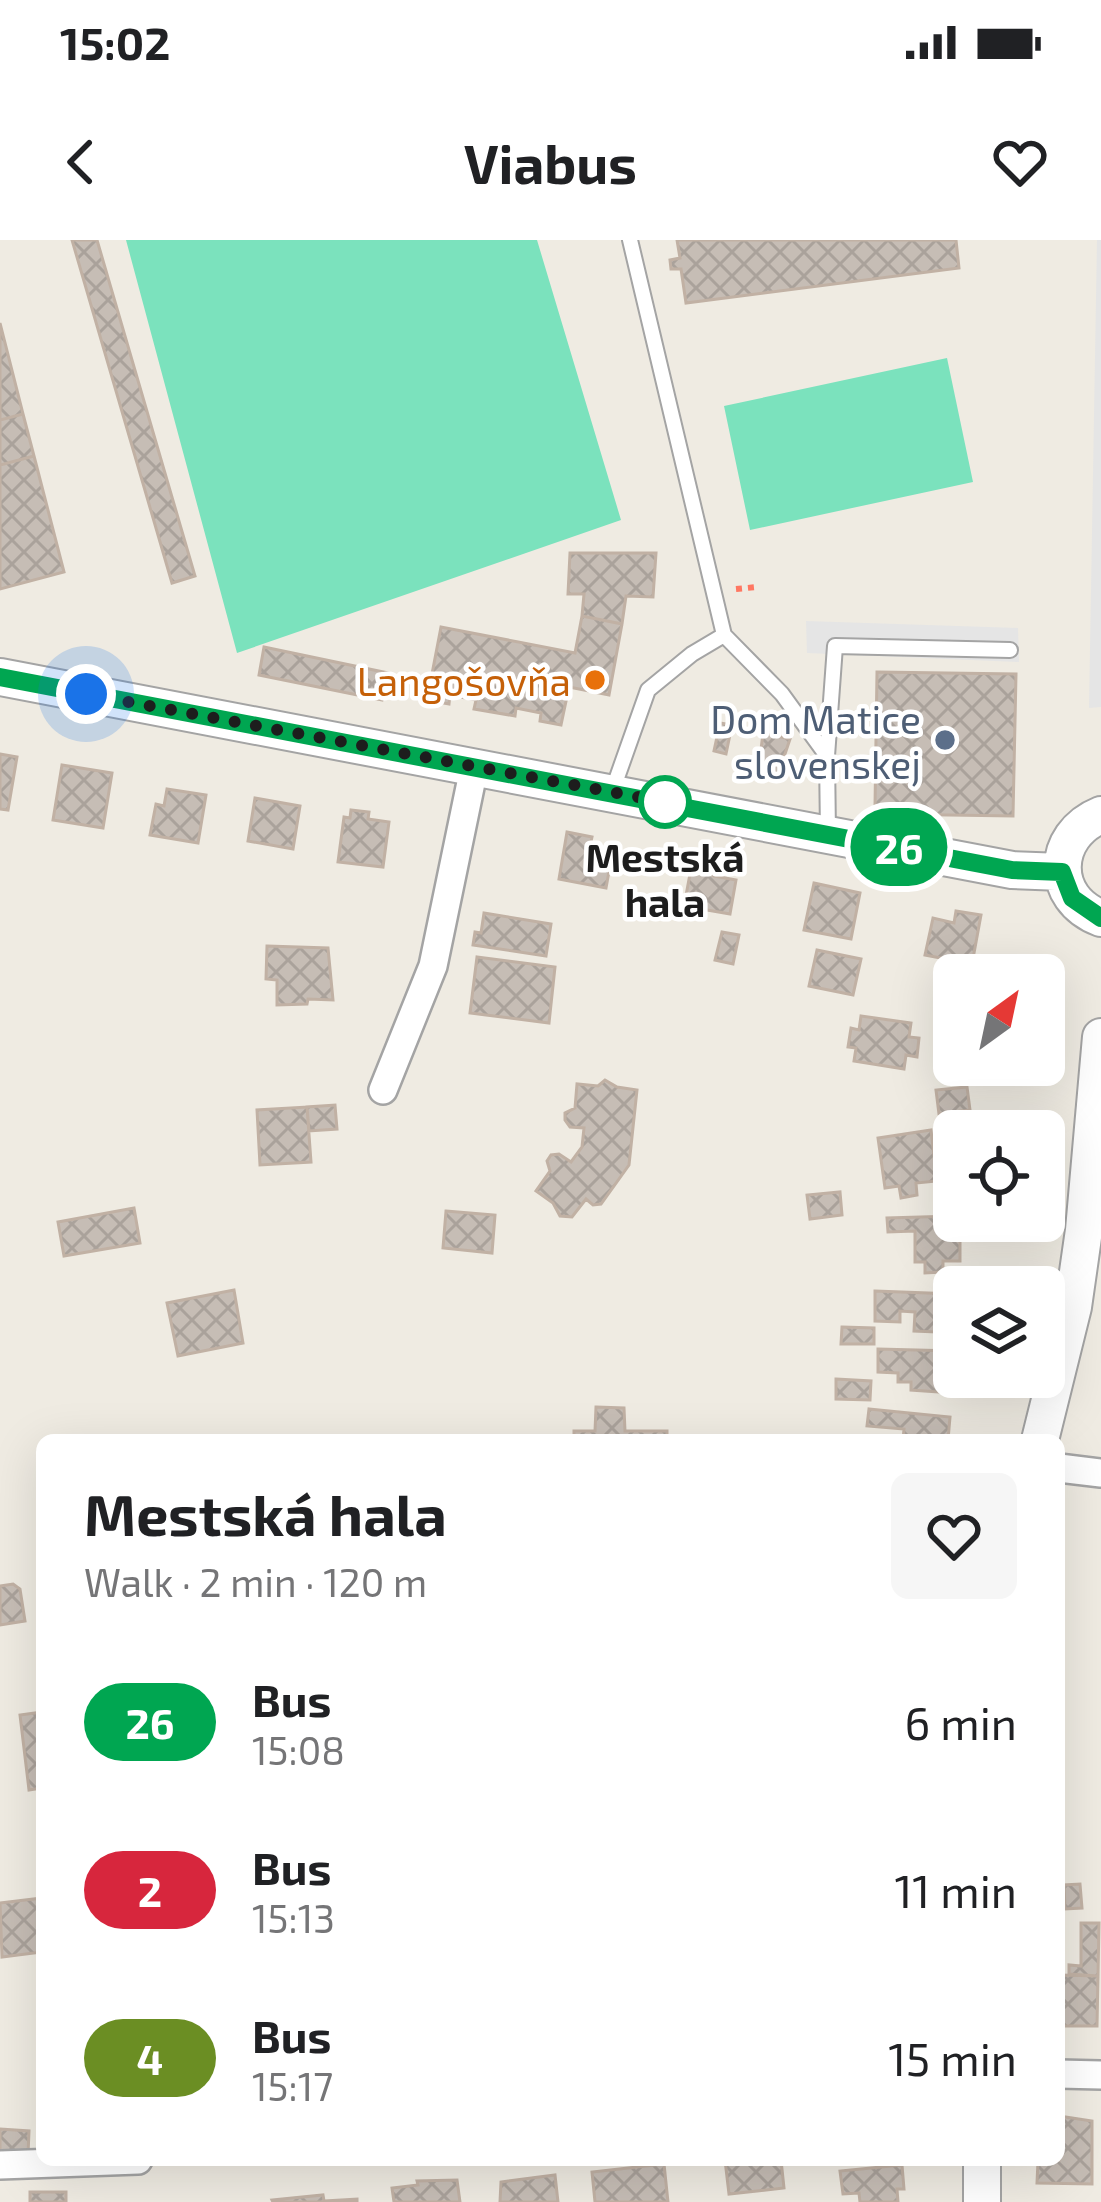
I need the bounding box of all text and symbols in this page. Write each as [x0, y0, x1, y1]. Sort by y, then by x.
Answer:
text: 15:02 [60, 15, 170, 69]
icon: back [48, 129, 114, 195]
icon: heart [987, 129, 1053, 195]
text: Viabus [464, 130, 637, 195]
place label: Langošovňa [357, 657, 571, 704]
your location [56, 664, 116, 724]
marker: Langošovňa [582, 667, 608, 693]
place label: Dom Matice slovenskej [710, 695, 921, 787]
marker: Dom Matice slovenskej [932, 727, 958, 753]
marker: Mestská hala [640, 777, 690, 827]
line badge: 26 [845, 808, 953, 886]
text: 26 [874, 822, 924, 872]
place label: Mestská hala [585, 833, 745, 925]
north arrow [933, 954, 1065, 1086]
map controls [933, 954, 1065, 1398]
button: locate [933, 1110, 1065, 1242]
button: layers [933, 1266, 1065, 1398]
button: heart [891, 1473, 1017, 1599]
text: Mestská hala [84, 1479, 447, 1547]
text: Walk · 2 min · 120 m [84, 1558, 427, 1605]
text: Bus [252, 1672, 331, 1726]
text: 6 min [904, 1695, 1017, 1749]
text: 26 [125, 1697, 175, 1747]
text: 15:08 [252, 1726, 345, 1773]
text: Bus [252, 1840, 331, 1894]
text: 11 min [894, 1863, 1017, 1917]
text: 2 [138, 1865, 162, 1915]
text: 15:13 [252, 1894, 335, 1941]
text: Bus [252, 2008, 331, 2062]
text: 15 min [888, 2031, 1017, 2085]
text: 4 [137, 2033, 163, 2083]
text: 15:17 [252, 2062, 333, 2109]

